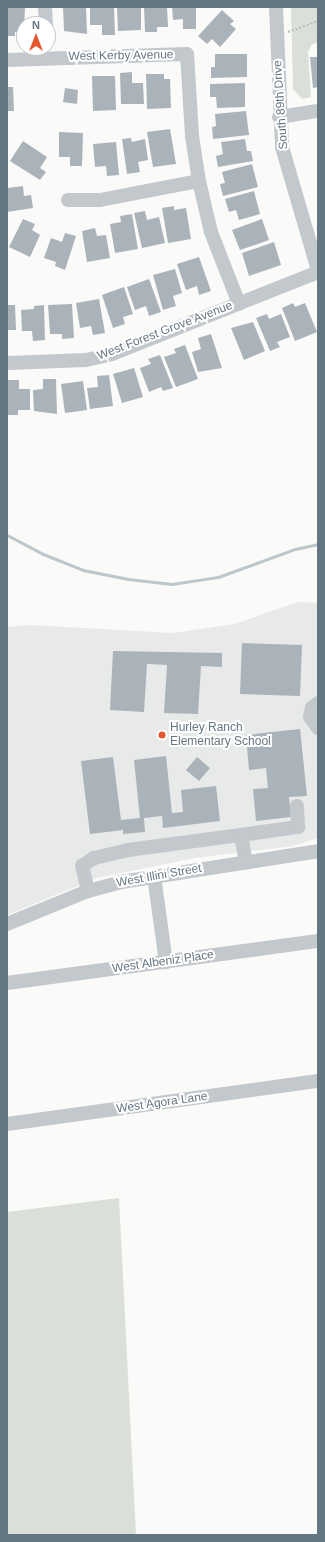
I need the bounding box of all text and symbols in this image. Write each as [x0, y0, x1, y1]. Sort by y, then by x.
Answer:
north arrow [16, 16, 56, 56]
text: N [32, 19, 40, 31]
street label: West Kerby Avenue [68, 48, 174, 64]
street label: South 89th Drive [271, 60, 291, 150]
street label: West Forest Grove Avenue [95, 298, 235, 364]
place label: Hurley Ranch Elementary School [170, 721, 271, 749]
marker: Hurley Ranch Elementary School [157, 730, 167, 740]
street label: West Illini Street [115, 861, 203, 891]
street label: West Albeniz Place [111, 948, 215, 976]
street label: West Agora Lane [115, 1089, 209, 1117]

